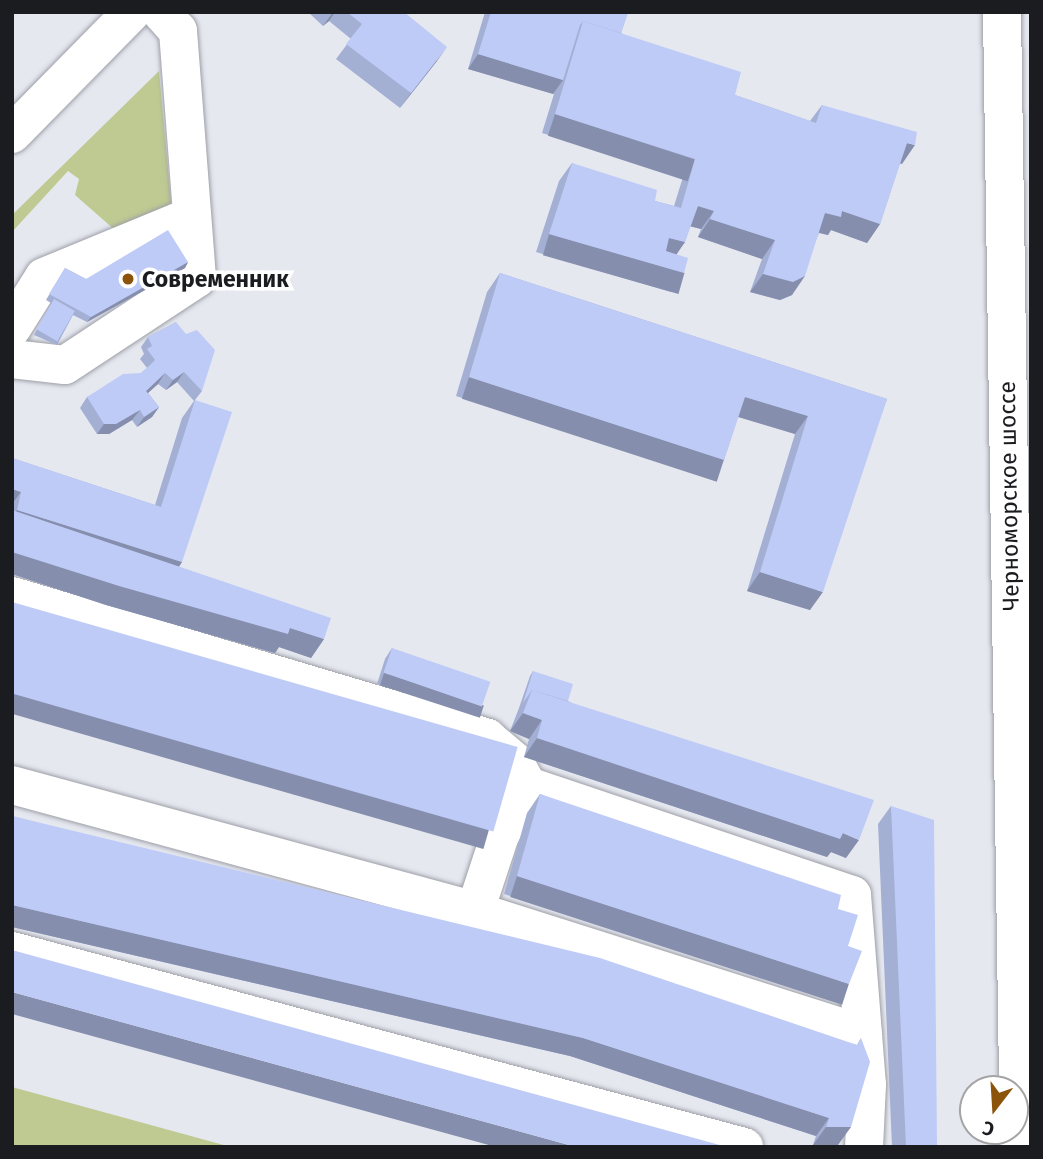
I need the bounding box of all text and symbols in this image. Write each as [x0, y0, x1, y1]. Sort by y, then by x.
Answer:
place label: Современник [142, 265, 289, 293]
marker: Современник [120, 271, 136, 287]
street label: Черноморское шоссе [993, 381, 1025, 611]
north arrow [959, 1075, 1029, 1145]
text: С [980, 1116, 997, 1141]

